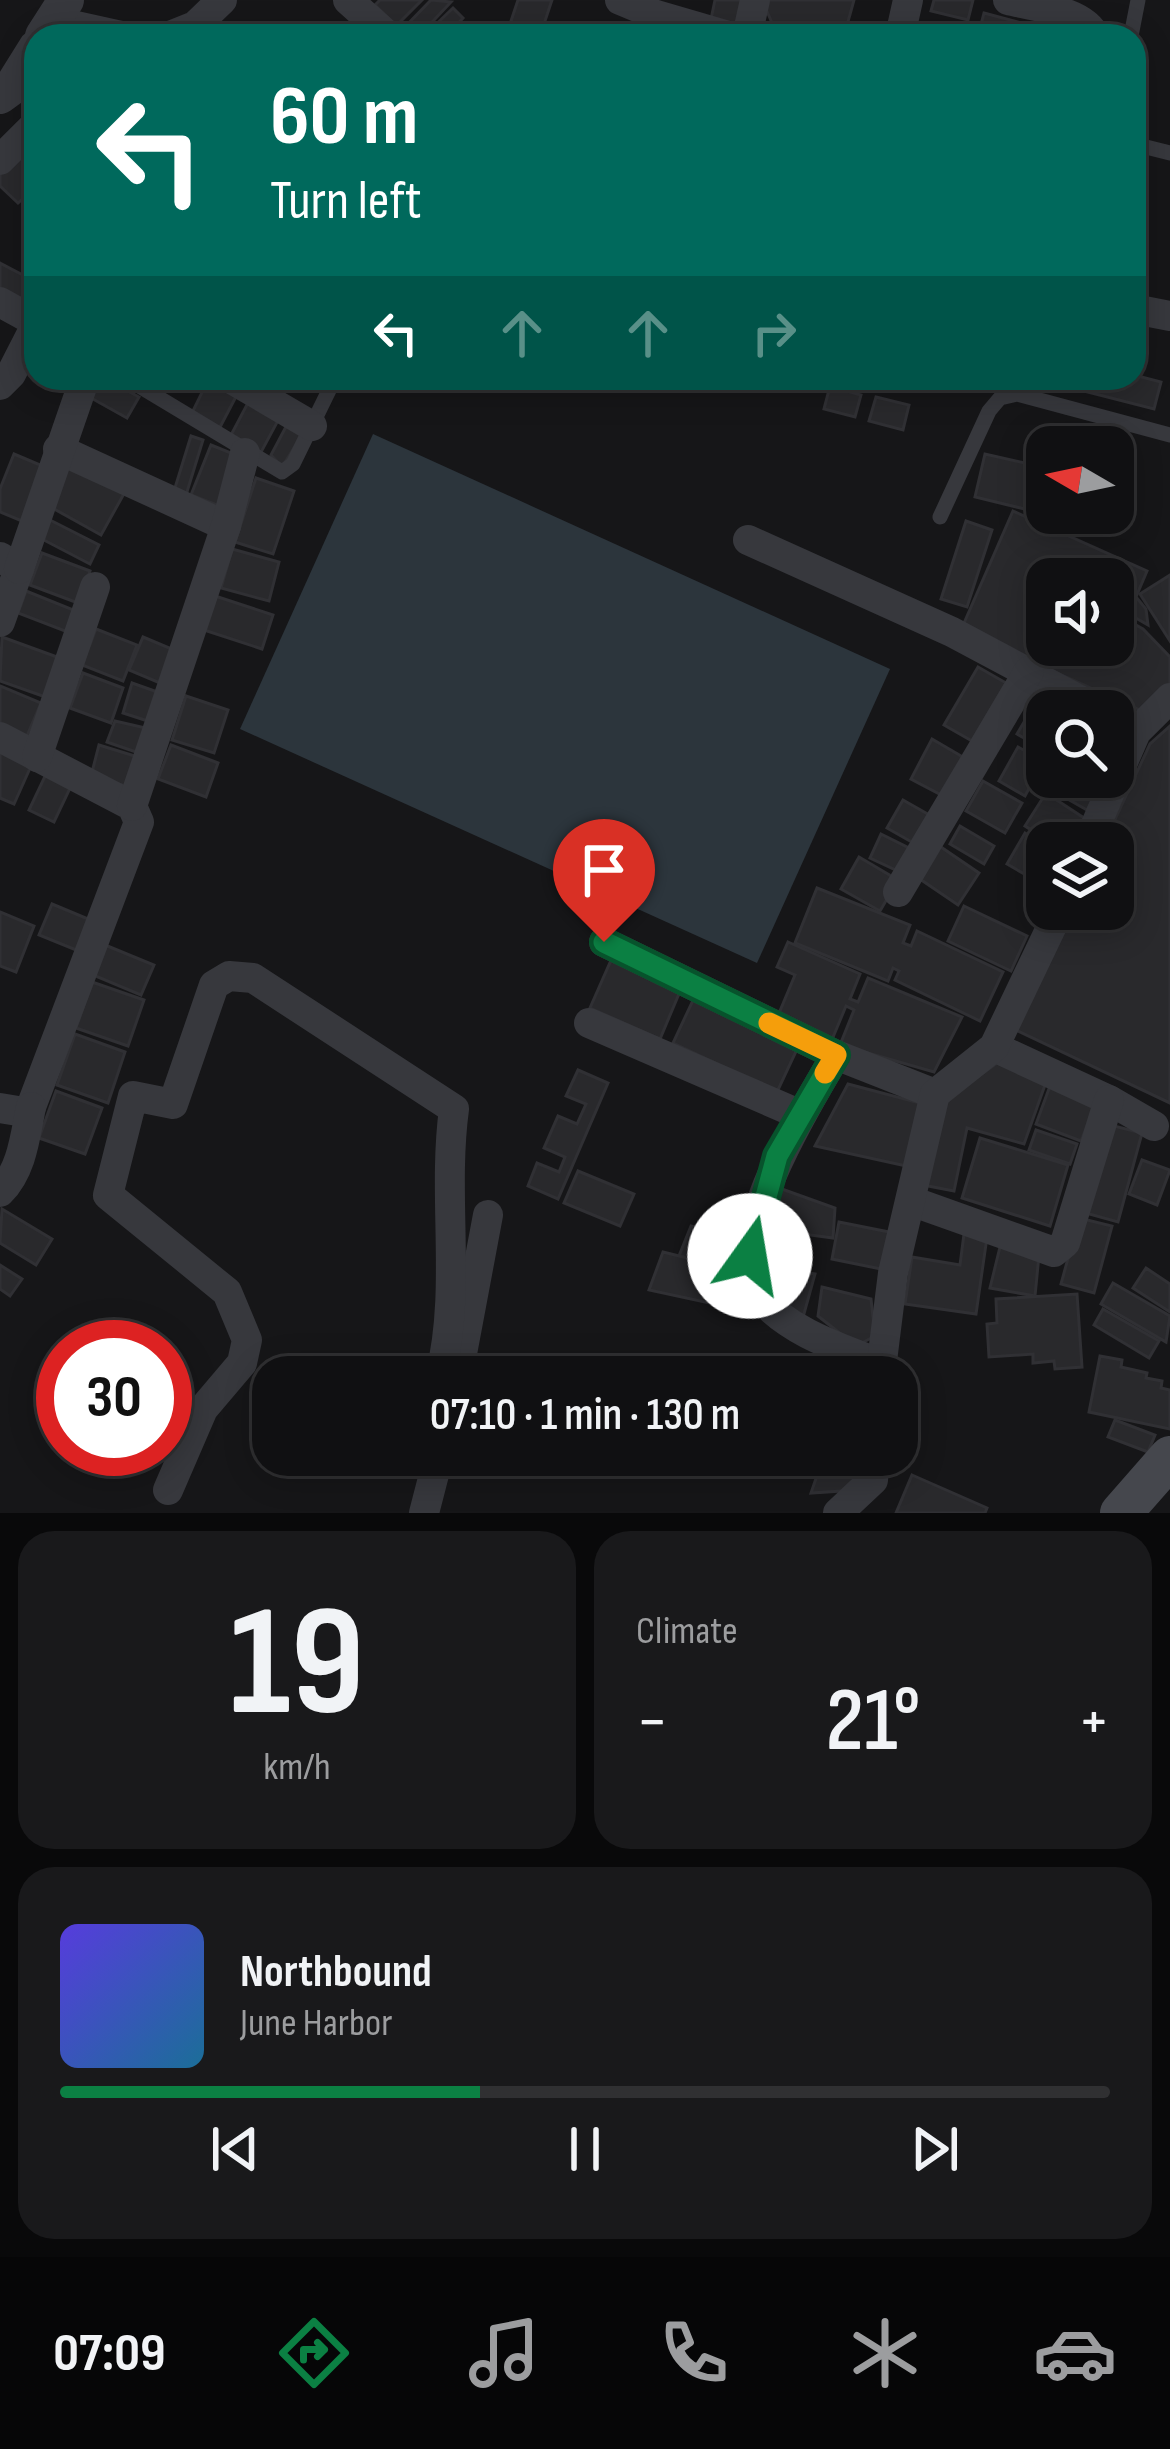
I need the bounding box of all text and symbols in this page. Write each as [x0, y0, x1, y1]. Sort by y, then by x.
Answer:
text: 60 m [270, 67, 418, 168]
icon: left [72, 72, 228, 228]
text: Turn left [270, 169, 422, 234]
icon: left [363, 300, 429, 366]
icon: ahead [489, 300, 555, 366]
icon: ahead [615, 300, 681, 366]
icon: right [741, 300, 807, 366]
north arrow [1026, 426, 1134, 534]
map controls [1026, 426, 1134, 930]
button: sound [1026, 558, 1134, 666]
button: search [1026, 690, 1134, 798]
pin [553, 819, 655, 942]
button: layers [1026, 822, 1134, 930]
icon: arrive [571, 837, 637, 903]
position arrow [687, 1193, 813, 1319]
speed limit sign: 30 [36, 1320, 192, 1476]
text: 07:10 · 1 min · 130 m [430, 1388, 740, 1443]
text: 19 [229, 1572, 365, 1759]
text: Climate [636, 1608, 738, 1655]
text: 21° [825, 1668, 921, 1776]
text: − [636, 1683, 668, 1762]
text: + [1078, 1683, 1110, 1762]
text: km/h [263, 1744, 331, 1791]
text: Northbound [240, 1945, 432, 2000]
text: June Harbor [240, 2000, 392, 2047]
icon: previous [202, 2116, 268, 2182]
icon: pause [552, 2116, 618, 2182]
icon: next [902, 2116, 968, 2182]
icon: directions [272, 2311, 356, 2395]
icon: music [462, 2311, 546, 2395]
icon: phone [652, 2311, 736, 2395]
icon: climate [843, 2311, 927, 2395]
icon: car [1033, 2311, 1117, 2395]
text: 07:09 [53, 2321, 165, 2386]

